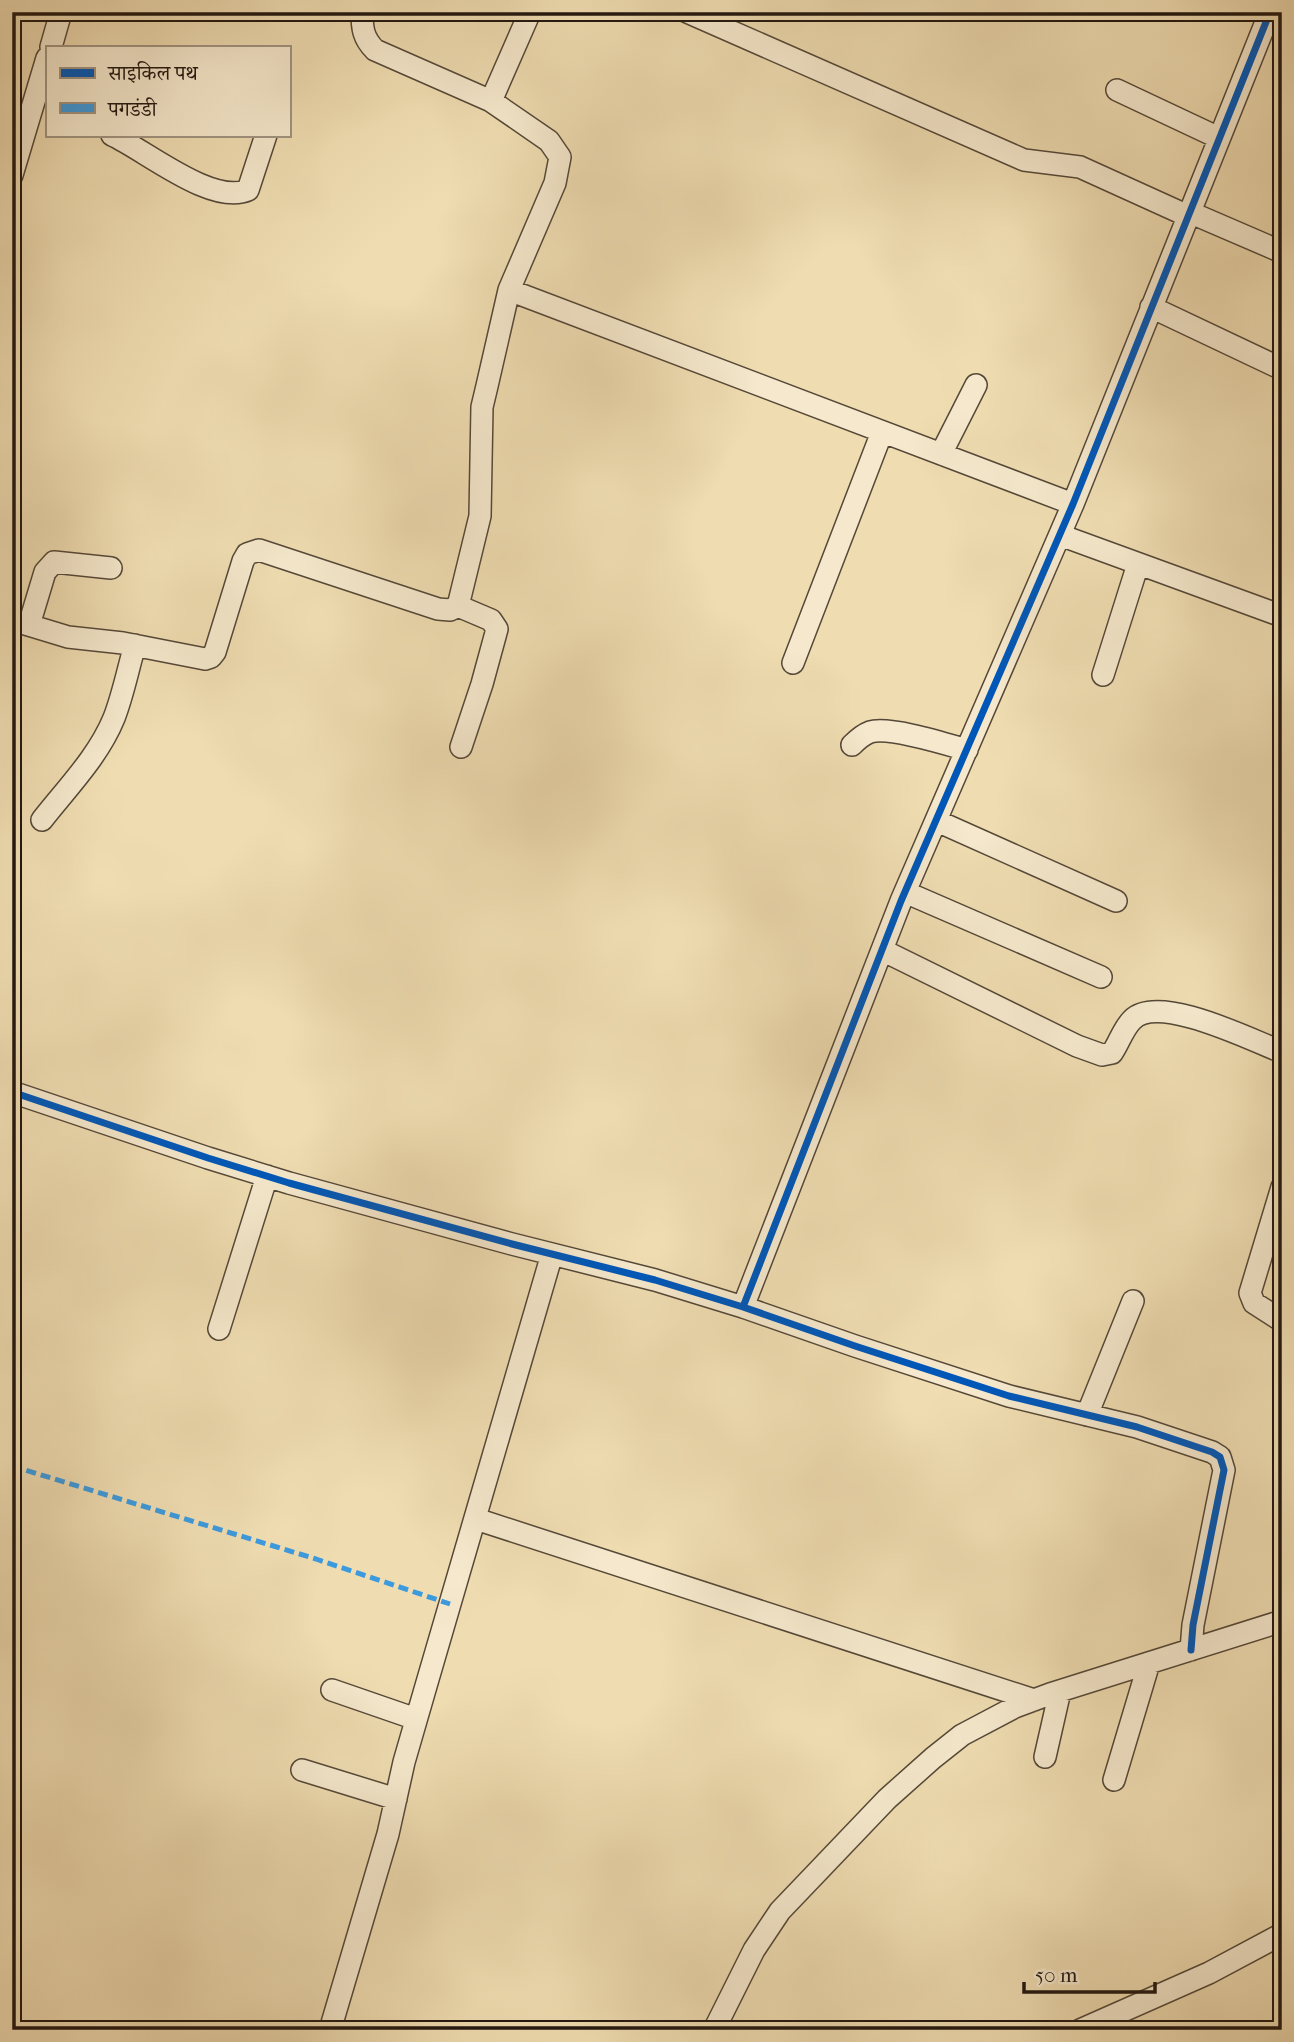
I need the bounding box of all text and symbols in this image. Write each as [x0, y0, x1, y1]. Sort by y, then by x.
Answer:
legend [46, 46, 290, 136]
text: साइकिल पथ [107, 61, 200, 85]
text: पगडंडी [107, 97, 158, 121]
scale bar [1024, 1951, 1156, 1995]
text: 50 m [1035, 1963, 1078, 1987]

